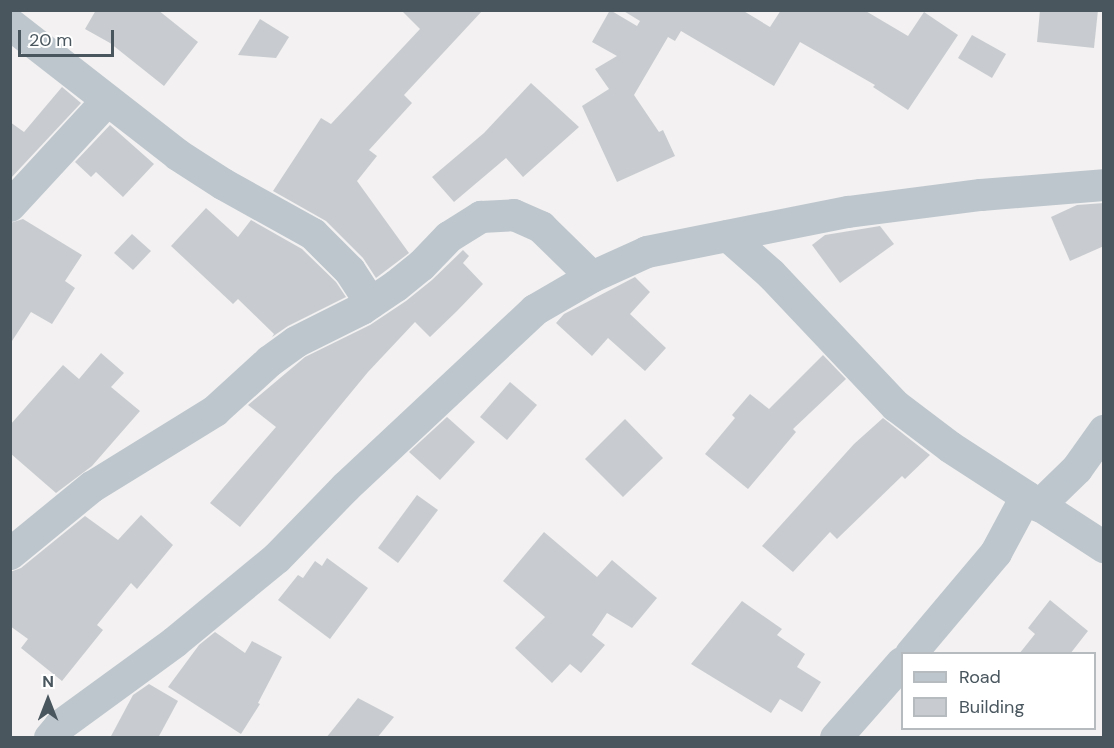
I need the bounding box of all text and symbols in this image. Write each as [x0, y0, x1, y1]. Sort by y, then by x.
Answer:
scale bar [21, 18, 117, 56]
text: 20 m [29, 28, 72, 52]
legend [901, 652, 1096, 730]
text: Road [959, 665, 1001, 689]
north arrow [18, 670, 78, 730]
text: N [42, 671, 54, 692]
text: Building [959, 695, 1024, 719]

